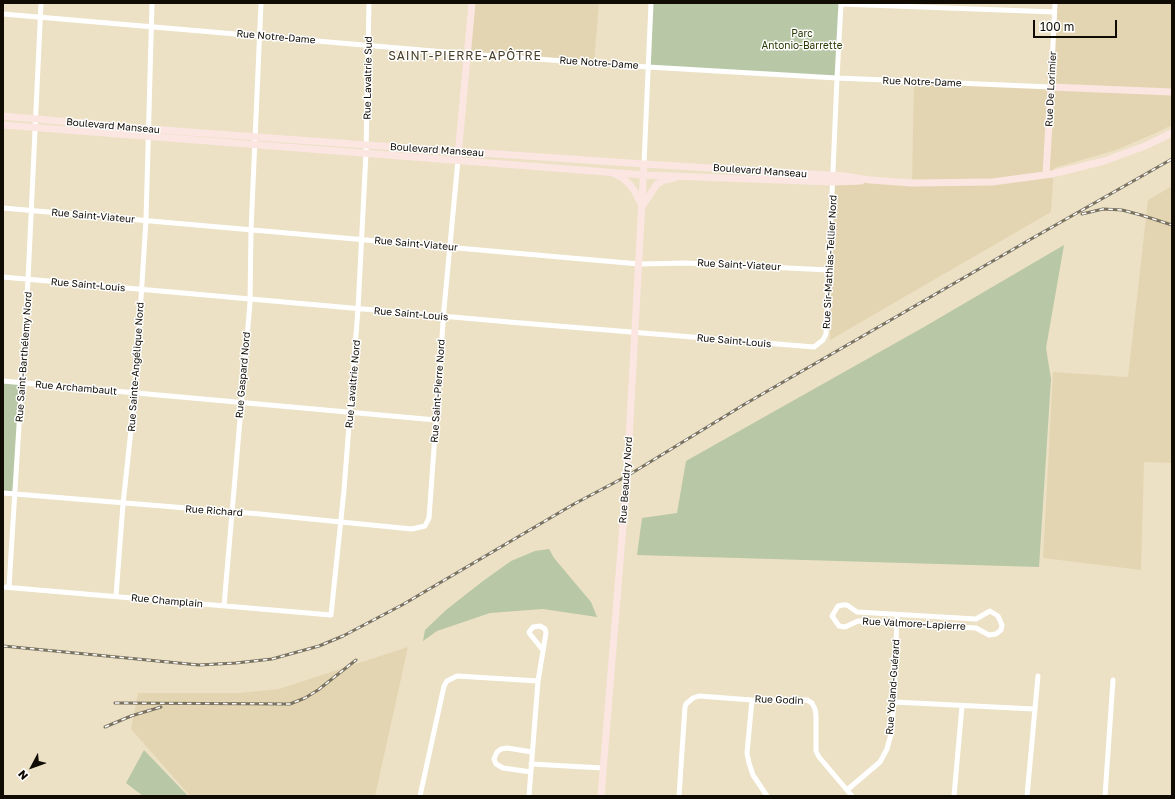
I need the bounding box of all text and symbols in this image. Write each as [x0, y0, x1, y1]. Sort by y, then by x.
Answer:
scale bar [1035, 12, 1119, 38]
text: 100 m [1040, 19, 1074, 34]
street label: Rue Notre-Dame [236, 28, 316, 46]
park label: Parc Antonio-Barrette [762, 28, 842, 52]
street label: Rue Lavaltrie Sud [361, 36, 375, 120]
district label: SAINT-PIERRE-APÔTRE [388, 49, 542, 63]
street label: Rue De Lorimier [1043, 51, 1059, 127]
street label: Rue Notre-Dame [559, 54, 639, 72]
street label: Rue Notre-Dame [882, 75, 962, 89]
street label: Boulevard Manseau [66, 116, 160, 136]
street label: Boulevard Manseau [390, 141, 484, 159]
street label: Boulevard Manseau [713, 162, 807, 180]
street label: Rue Sir-Mathias-Tellier Nord [820, 195, 840, 329]
street label: Rue Saint-Viateur [51, 206, 135, 226]
street label: Rue Saint-Viateur [374, 234, 458, 254]
street label: Rue Saint-Viateur [697, 257, 781, 273]
street label: Rue Saint-Louis [50, 276, 126, 294]
street label: Rue Saint-Barthélemy Nord [13, 291, 35, 423]
street label: Rue Sainte-Angélique Nord [125, 302, 147, 432]
street label: Rue Saint-Louis [373, 305, 449, 323]
street label: Rue Gaspard Nord [233, 331, 253, 419]
street label: Rue Saint-Louis [696, 332, 772, 350]
street label: Rue Lavaltrie Nord [343, 339, 363, 429]
street label: Rue Saint-Pierre Nord [428, 339, 448, 443]
street label: Rue Archambault [34, 378, 118, 398]
street label: Rue Beaudry Nord [617, 436, 635, 524]
street label: Rue Richard [185, 503, 243, 519]
street label: Rue Champlain [130, 592, 204, 610]
street label: Rue Valmore-Lapierre [862, 615, 966, 633]
street label: Rue Yoland-Guérard [884, 639, 902, 735]
street label: Rue Godin [754, 693, 804, 707]
north arrow [12, 747, 52, 787]
text: N [15, 768, 30, 783]

